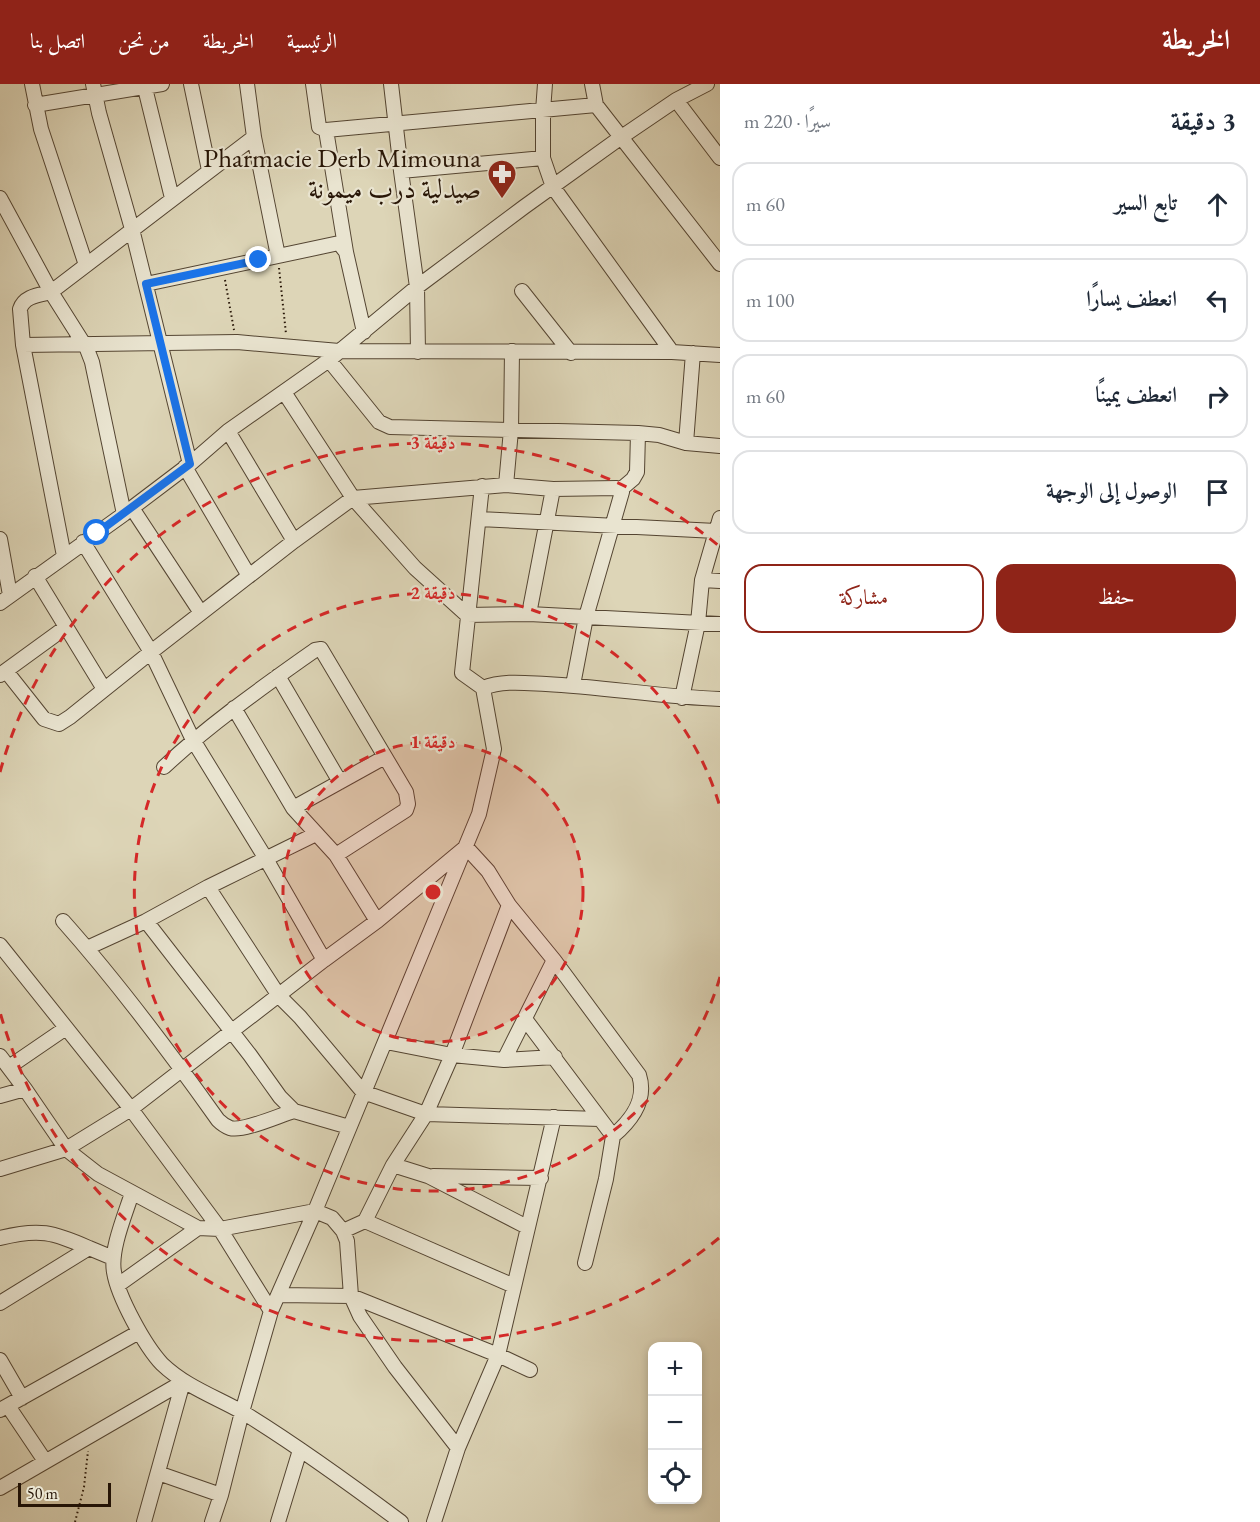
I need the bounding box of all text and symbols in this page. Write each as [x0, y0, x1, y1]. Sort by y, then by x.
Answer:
text: الخريطة [1162, 21, 1230, 57]
text: اتصل بنا [30, 27, 85, 54]
text: من نحن [118, 27, 170, 54]
text: الخريطة [203, 27, 254, 54]
text: الرئيسية [287, 27, 337, 54]
text: 3 دقيقة [1171, 104, 1236, 138]
text: سيرًا · 220 m [744, 108, 831, 134]
place label: Pharmacie Derb Mimouna صيدلية درب ميمونة [203, 140, 481, 206]
pharmacy icon: Pharmacie Derb Mimouna صيدلية درب ميمونة [486, 158, 518, 200]
text: تابع السير [1114, 188, 1177, 217]
icon: ahead [1201, 188, 1234, 221]
text: 60 m [746, 191, 785, 217]
route end [245, 246, 271, 272]
text: انعطف يسارًا [1086, 284, 1177, 313]
icon: left [1201, 284, 1234, 317]
text: 100 m [746, 287, 794, 313]
text: انعطف يمينًا [1095, 380, 1177, 409]
icon: right [1201, 380, 1234, 413]
text: 60 m [746, 383, 785, 409]
text: 3 دقيقة [410, 431, 456, 454]
text: الوصول إلى الوجهة [1046, 476, 1177, 505]
icon: arrive [1201, 476, 1234, 509]
route start [83, 519, 109, 545]
button: مشاركة [744, 564, 984, 633]
button: حفظ [996, 564, 1236, 633]
text: 2 دقيقة [410, 581, 456, 604]
text: 1 دقيقة [410, 730, 456, 753]
centre of rings [423, 882, 443, 902]
map controls [648, 1342, 702, 1504]
button: + [648, 1342, 702, 1396]
button: − [648, 1396, 702, 1450]
button: locate [648, 1450, 702, 1504]
scale bar [18, 1480, 111, 1508]
text: 50 m [27, 1483, 58, 1504]

